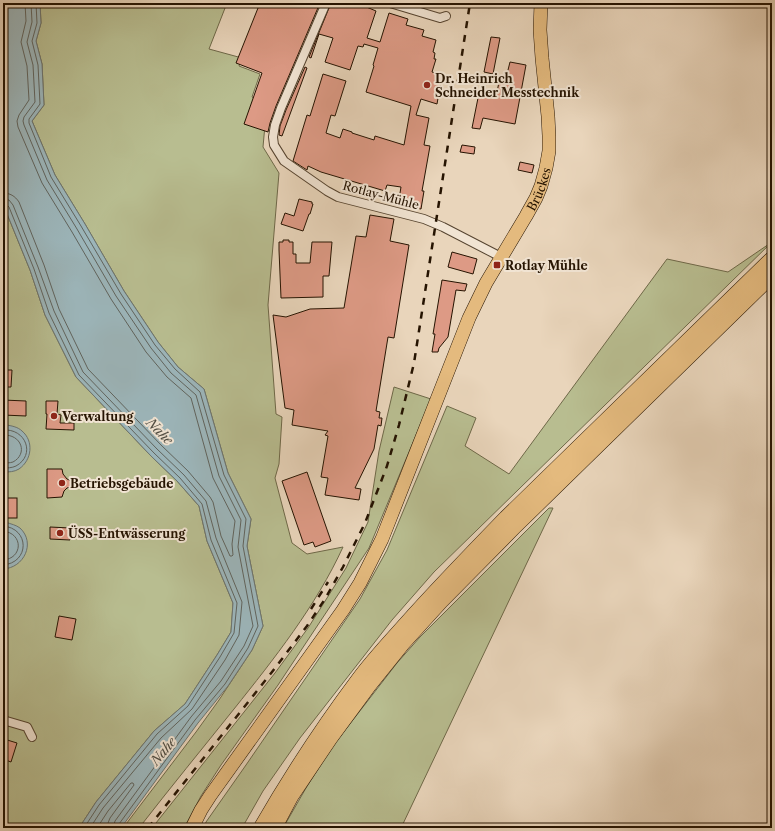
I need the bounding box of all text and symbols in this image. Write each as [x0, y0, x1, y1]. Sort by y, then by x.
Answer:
place label: Dr. Heinrich Schneider Messtechnik [435, 71, 580, 100]
marker: Dr. Heinrich Schneider Messtechnik [422, 80, 432, 90]
street label: Brückes [523, 166, 553, 213]
street label: Rotlay-Mühle [341, 178, 421, 212]
place label: Rotlay Mühle [505, 258, 588, 273]
marker: Rotlay Mühle [492, 260, 502, 270]
place label: Verwaltung [61, 409, 135, 424]
marker: Verwaltung [49, 411, 59, 421]
water label: Nahe [143, 414, 177, 448]
place label: Betriebsgebäude [70, 476, 174, 491]
marker: Betriebsgebäude [57, 478, 67, 488]
place label: ÜSS-Entwässerung [68, 525, 186, 541]
marker: ÜSS-Entwässerung [55, 528, 65, 538]
water label: Nahe [146, 733, 180, 769]

